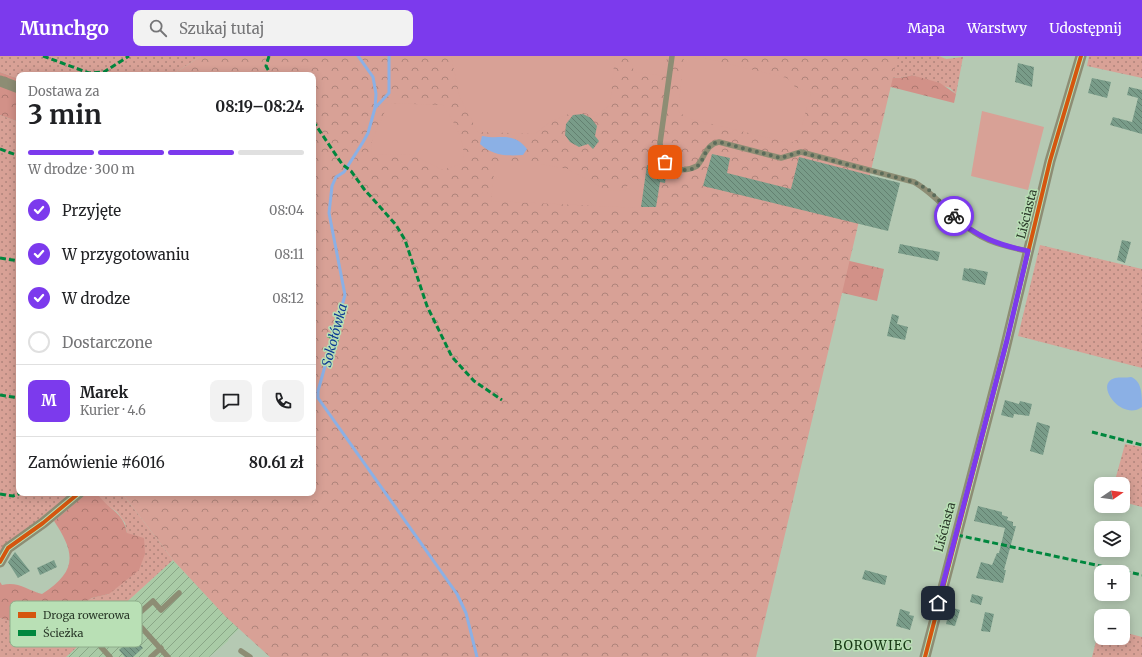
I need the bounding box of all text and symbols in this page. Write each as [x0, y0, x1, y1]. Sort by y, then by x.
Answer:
search box [133, 10, 413, 46]
text: Munchgo [20, 16, 109, 40]
icon: search [147, 17, 169, 39]
text: Szukaj tutaj [179, 19, 264, 38]
text: Mapa [908, 19, 945, 37]
text: Warstwy [967, 19, 1027, 37]
text: Udostępnij [1049, 19, 1122, 37]
text: Dostawa za [28, 83, 99, 100]
text: 08:19–08:24 [215, 97, 304, 116]
text: 3 min [28, 98, 102, 131]
pin [648, 145, 682, 179]
icon: bag [654, 151, 676, 173]
text: W drodze · 300 m [28, 161, 135, 178]
street label: Liściasta [1013, 187, 1040, 240]
courier [934, 196, 974, 236]
icon: check [28, 199, 50, 221]
text: Przyjęte [62, 201, 121, 220]
text: 08:04 [269, 202, 304, 219]
icon: bike [943, 205, 965, 227]
icon: check [28, 243, 50, 265]
text: W przygotowaniu [62, 245, 190, 264]
text: 08:11 [274, 246, 304, 263]
icon: check [28, 287, 50, 309]
text: W drodze [62, 289, 130, 308]
text: 08:12 [272, 290, 304, 307]
water label: Sokołówka [318, 302, 351, 369]
text: Dostarczone [62, 333, 152, 352]
button: chat [210, 380, 252, 422]
button: phone [262, 380, 304, 422]
text: Marek [80, 383, 128, 402]
text: M [41, 391, 57, 410]
text: Kurier · 4.6 [80, 402, 146, 419]
text: Zamówienie #6016 [28, 453, 165, 472]
text: 80.61 zł [249, 453, 304, 472]
north arrow [1094, 477, 1130, 513]
map controls [1094, 477, 1130, 645]
street label: Liściasta [931, 500, 958, 553]
button: layers [1094, 521, 1130, 557]
button: + [1094, 565, 1130, 601]
pin [921, 586, 955, 620]
icon: home [927, 592, 949, 614]
legend [10, 601, 142, 647]
text: Droga rowerowa [43, 608, 130, 622]
button: − [1094, 609, 1130, 645]
text: Ścieżka [43, 626, 83, 640]
district label: BOROWIEC [833, 637, 913, 654]

